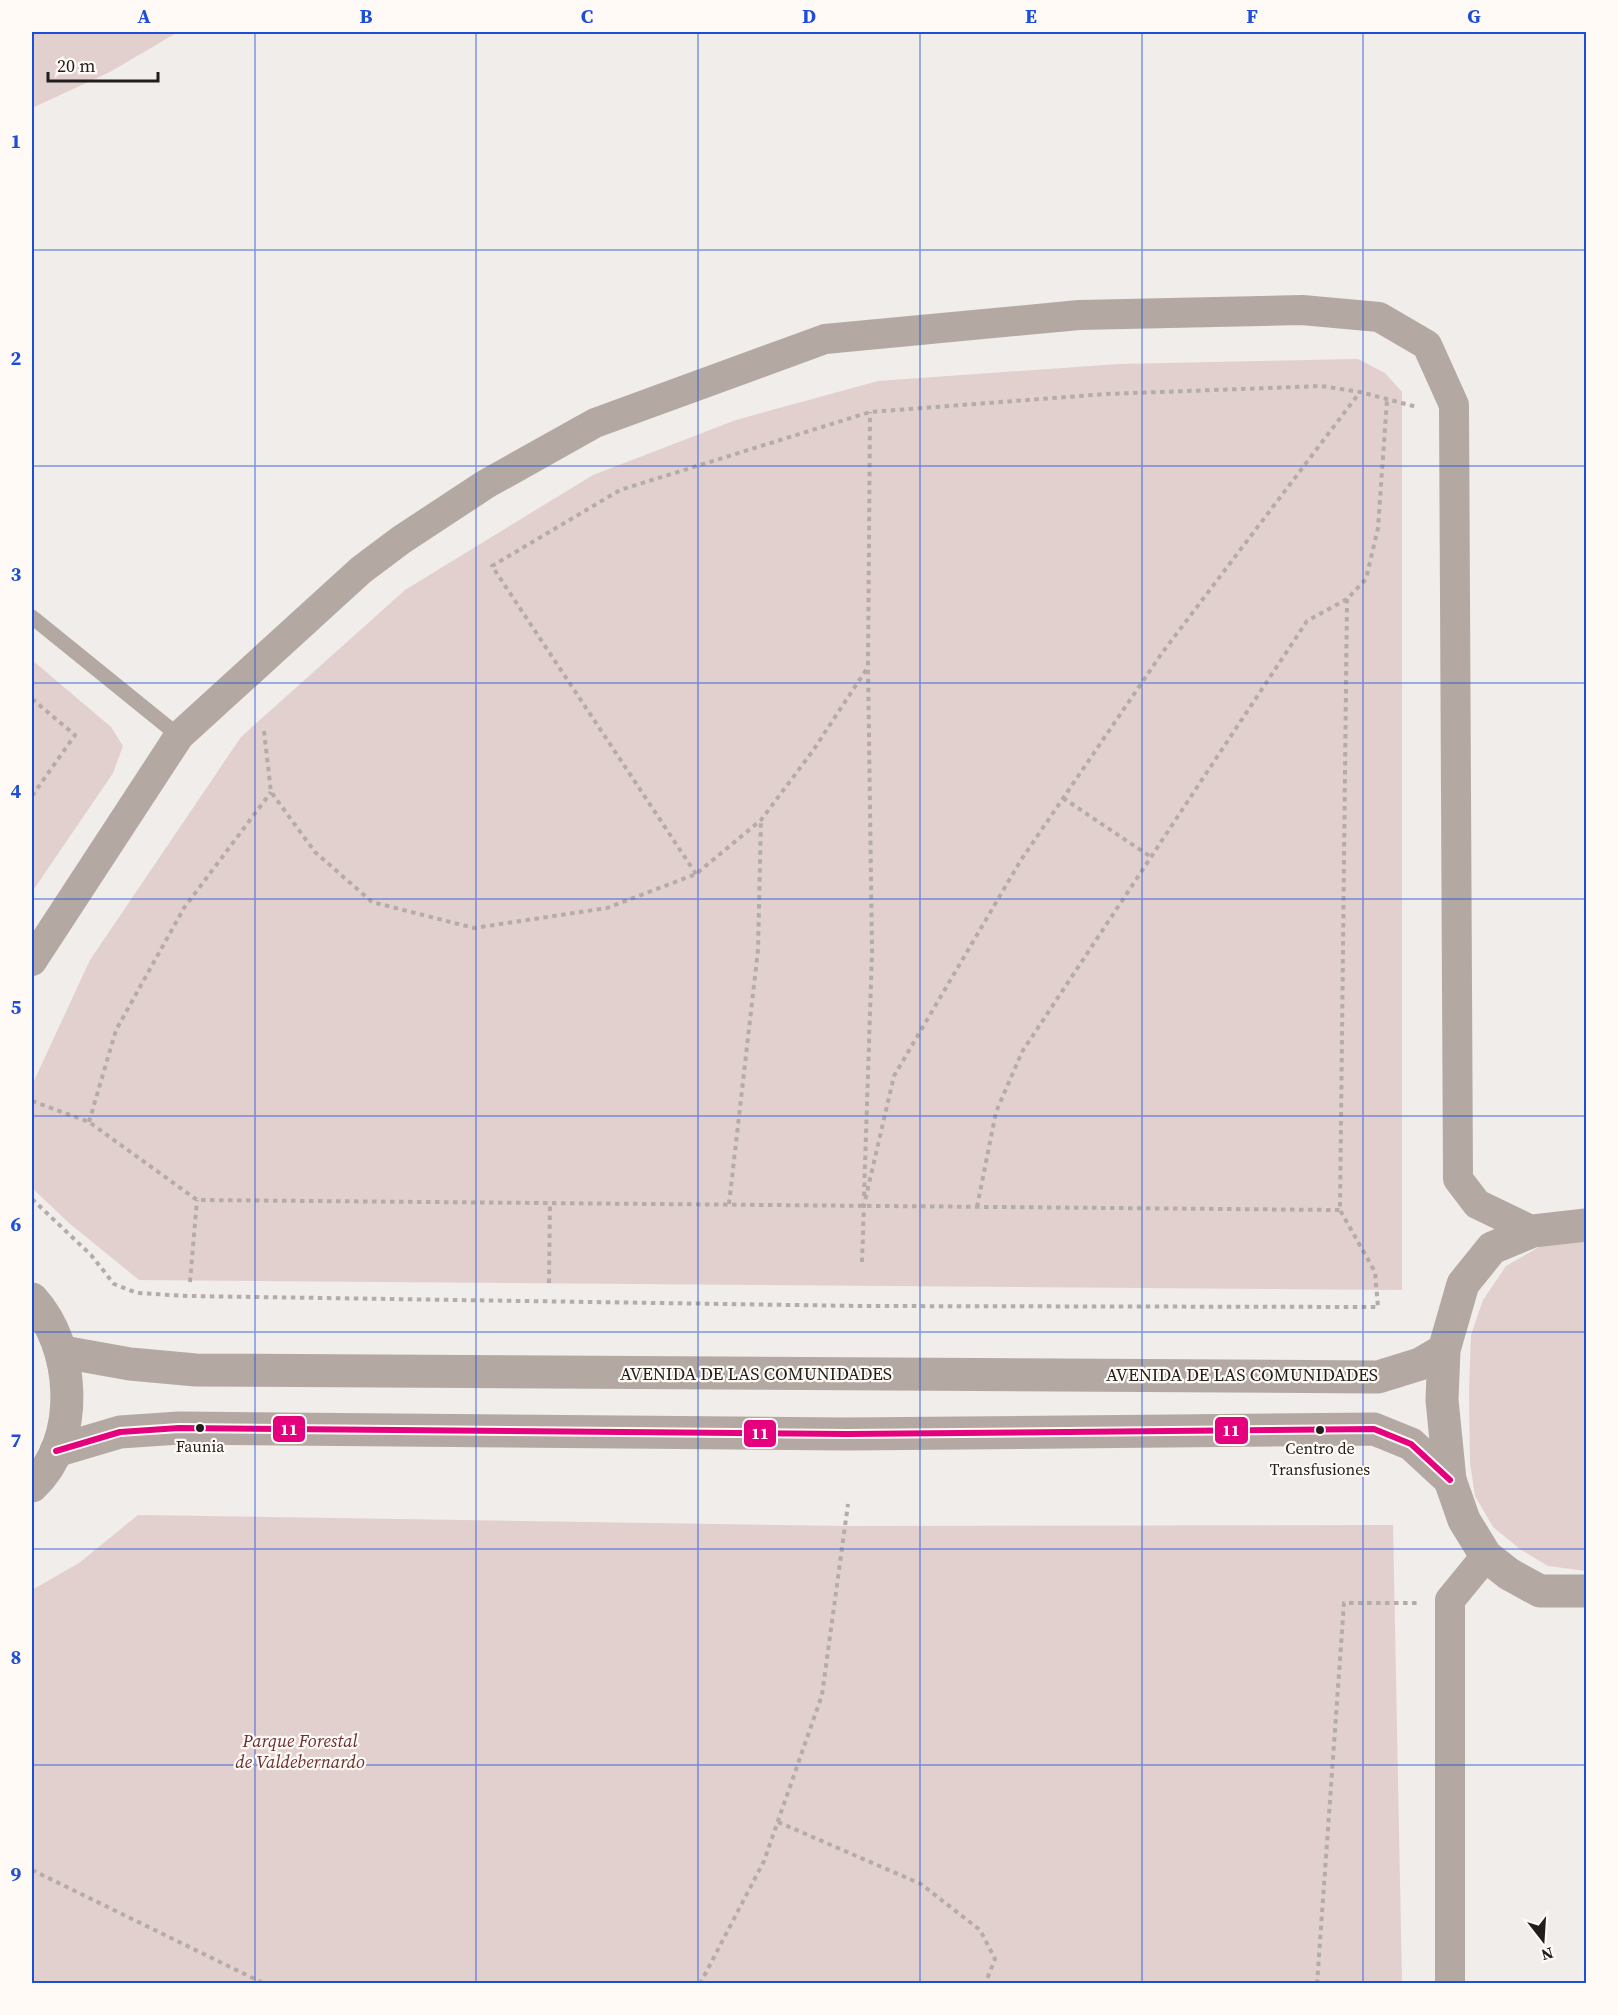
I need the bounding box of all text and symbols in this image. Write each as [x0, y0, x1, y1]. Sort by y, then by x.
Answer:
text: A [137, 2, 151, 30]
text: B [359, 2, 373, 30]
text: C [581, 2, 593, 30]
text: D [802, 2, 816, 30]
text: E [1025, 2, 1037, 30]
text: F [1246, 2, 1258, 30]
text: G [1467, 2, 1481, 30]
scale bar [48, 45, 158, 83]
text: 20 m [57, 53, 95, 78]
text: 1 [11, 127, 21, 155]
text: 2 [11, 344, 22, 372]
text: 3 [11, 560, 22, 588]
text: 4 [11, 777, 22, 805]
text: 5 [11, 993, 22, 1021]
text: 6 [11, 1210, 22, 1238]
street label: AVENIDA DE LAS COMUNIDADES [620, 1361, 892, 1386]
street label: AVENIDA DE LAS COMUNIDADES [1106, 1362, 1378, 1387]
line badge: 11 [272, 1415, 306, 1443]
line badge: 11 [1214, 1416, 1249, 1445]
text: 11 [280, 1418, 298, 1440]
line badge: 11 [743, 1419, 777, 1448]
text: 11 [1222, 1419, 1240, 1441]
marker: Faunia [194, 1422, 206, 1434]
text: 11 [751, 1422, 769, 1444]
marker: Centro de Transfusiones [1314, 1424, 1326, 1436]
text: 7 [11, 1426, 22, 1454]
place label: Faunia [176, 1435, 225, 1457]
place label: Centro de Transfusiones [1270, 1437, 1370, 1480]
text: 8 [11, 1643, 21, 1671]
park label: Parque Forestal de Valdebernardo [235, 1728, 365, 1774]
text: 9 [11, 1860, 22, 1888]
north arrow [1513, 1910, 1573, 1970]
text: N [1538, 1942, 1556, 1967]

